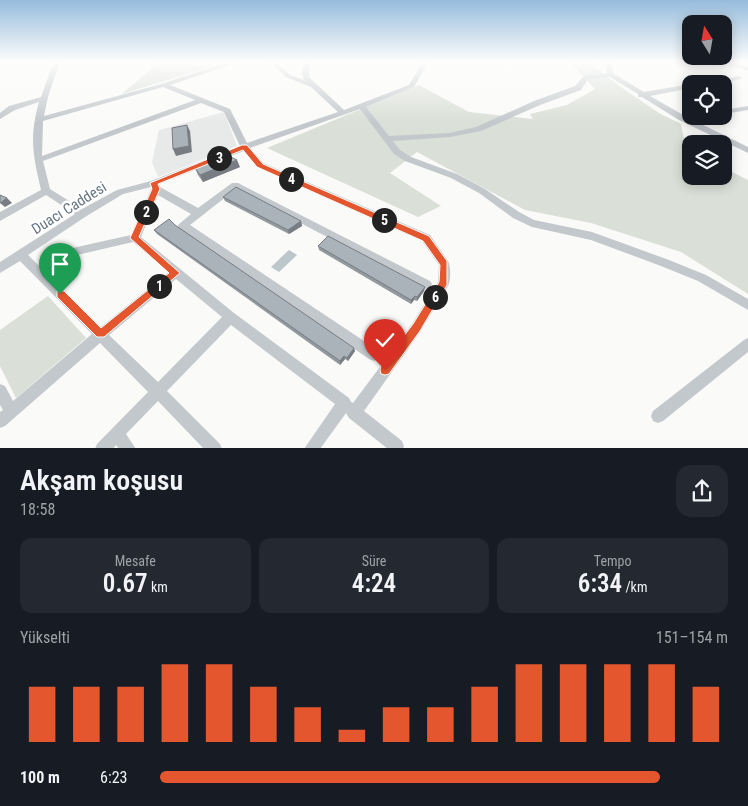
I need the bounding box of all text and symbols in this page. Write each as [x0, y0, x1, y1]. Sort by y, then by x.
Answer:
north arrow [682, 15, 732, 65]
map controls [682, 15, 732, 185]
button: locate [682, 75, 732, 125]
button: layers [682, 135, 732, 185]
pin: 3 [206, 146, 232, 170]
text: 3 [216, 150, 223, 166]
pin: 4 [278, 166, 304, 192]
text: 4 [288, 171, 295, 187]
street label: Duacı Caddesi [28, 178, 110, 238]
pin: 2 [134, 200, 158, 224]
text: 2 [143, 204, 150, 220]
pin: 5 [372, 208, 396, 232]
text: 5 [381, 212, 388, 228]
pin [39, 243, 81, 294]
icon: arrive [46, 250, 74, 278]
pin: 1 [146, 274, 172, 298]
text: 1 [156, 278, 163, 294]
pin: 6 [422, 284, 448, 310]
text: 6 [432, 289, 439, 305]
pin [364, 319, 406, 370]
icon: check [371, 326, 399, 354]
text: Akşam koşusu [20, 464, 183, 497]
button: share [676, 465, 728, 517]
text: 18:58 [20, 500, 55, 519]
text: Mesafe [115, 553, 156, 569]
text: Süre [362, 553, 386, 569]
text: Tempo [594, 553, 631, 569]
text: 0.67 [103, 569, 148, 598]
text: 4:24 [352, 569, 396, 598]
text: 6:34 [578, 569, 622, 598]
text: km [148, 579, 168, 595]
text: /km [622, 579, 647, 595]
text: Yükselti [20, 628, 70, 647]
text: 151–154 m [656, 628, 728, 647]
text: 100 m [20, 768, 60, 787]
text: 6:23 [100, 768, 127, 787]

